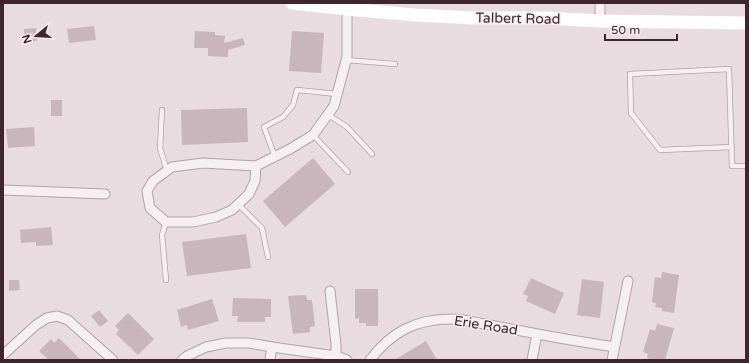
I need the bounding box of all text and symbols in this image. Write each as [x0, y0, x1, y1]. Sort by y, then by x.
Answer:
street label: Talbert Road [475, 9, 561, 28]
north arrow [16, 16, 56, 56]
scale bar [605, 16, 677, 42]
text: 50 m [611, 23, 640, 37]
text: N [19, 33, 35, 45]
street label: Erie Road [453, 312, 519, 339]

